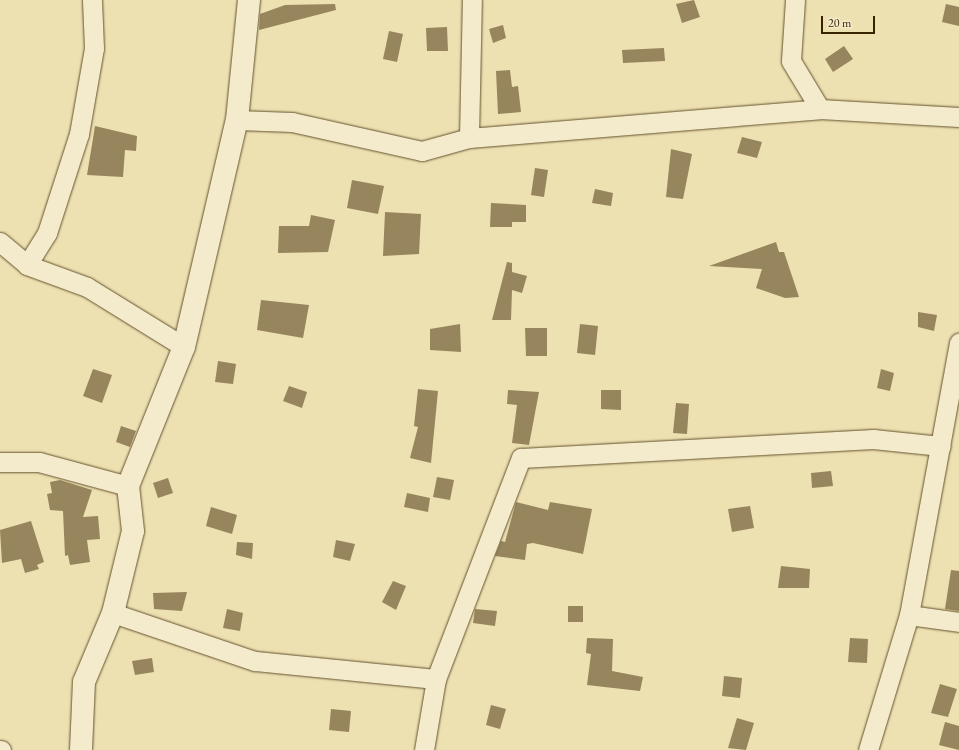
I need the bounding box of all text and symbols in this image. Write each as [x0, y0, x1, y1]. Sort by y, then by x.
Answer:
scale bar [823, 8, 877, 34]
text: 20 m [828, 15, 851, 31]

